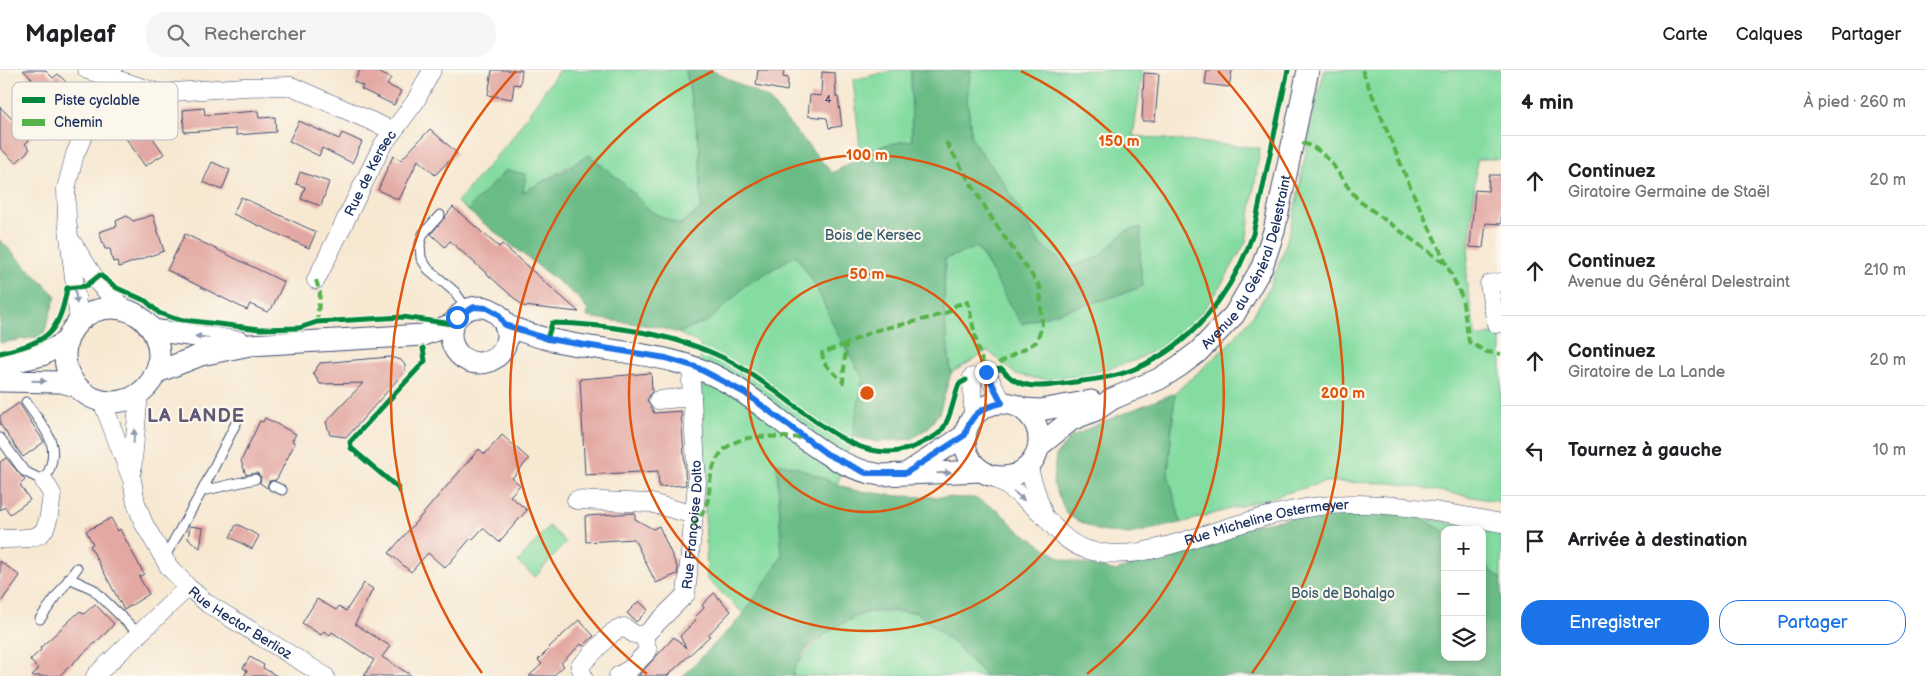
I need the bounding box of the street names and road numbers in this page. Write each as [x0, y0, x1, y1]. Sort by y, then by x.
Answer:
street label: Rue de Kersec [340, 126, 400, 219]
street label: Avenue du Général Delestraint [1197, 173, 1294, 352]
street label: Rue Françoise Dolto [678, 460, 705, 590]
street label: Rue Micheline Ostermeyer [1182, 496, 1350, 549]
street label: Rue Hector Berlioz [185, 583, 296, 662]

